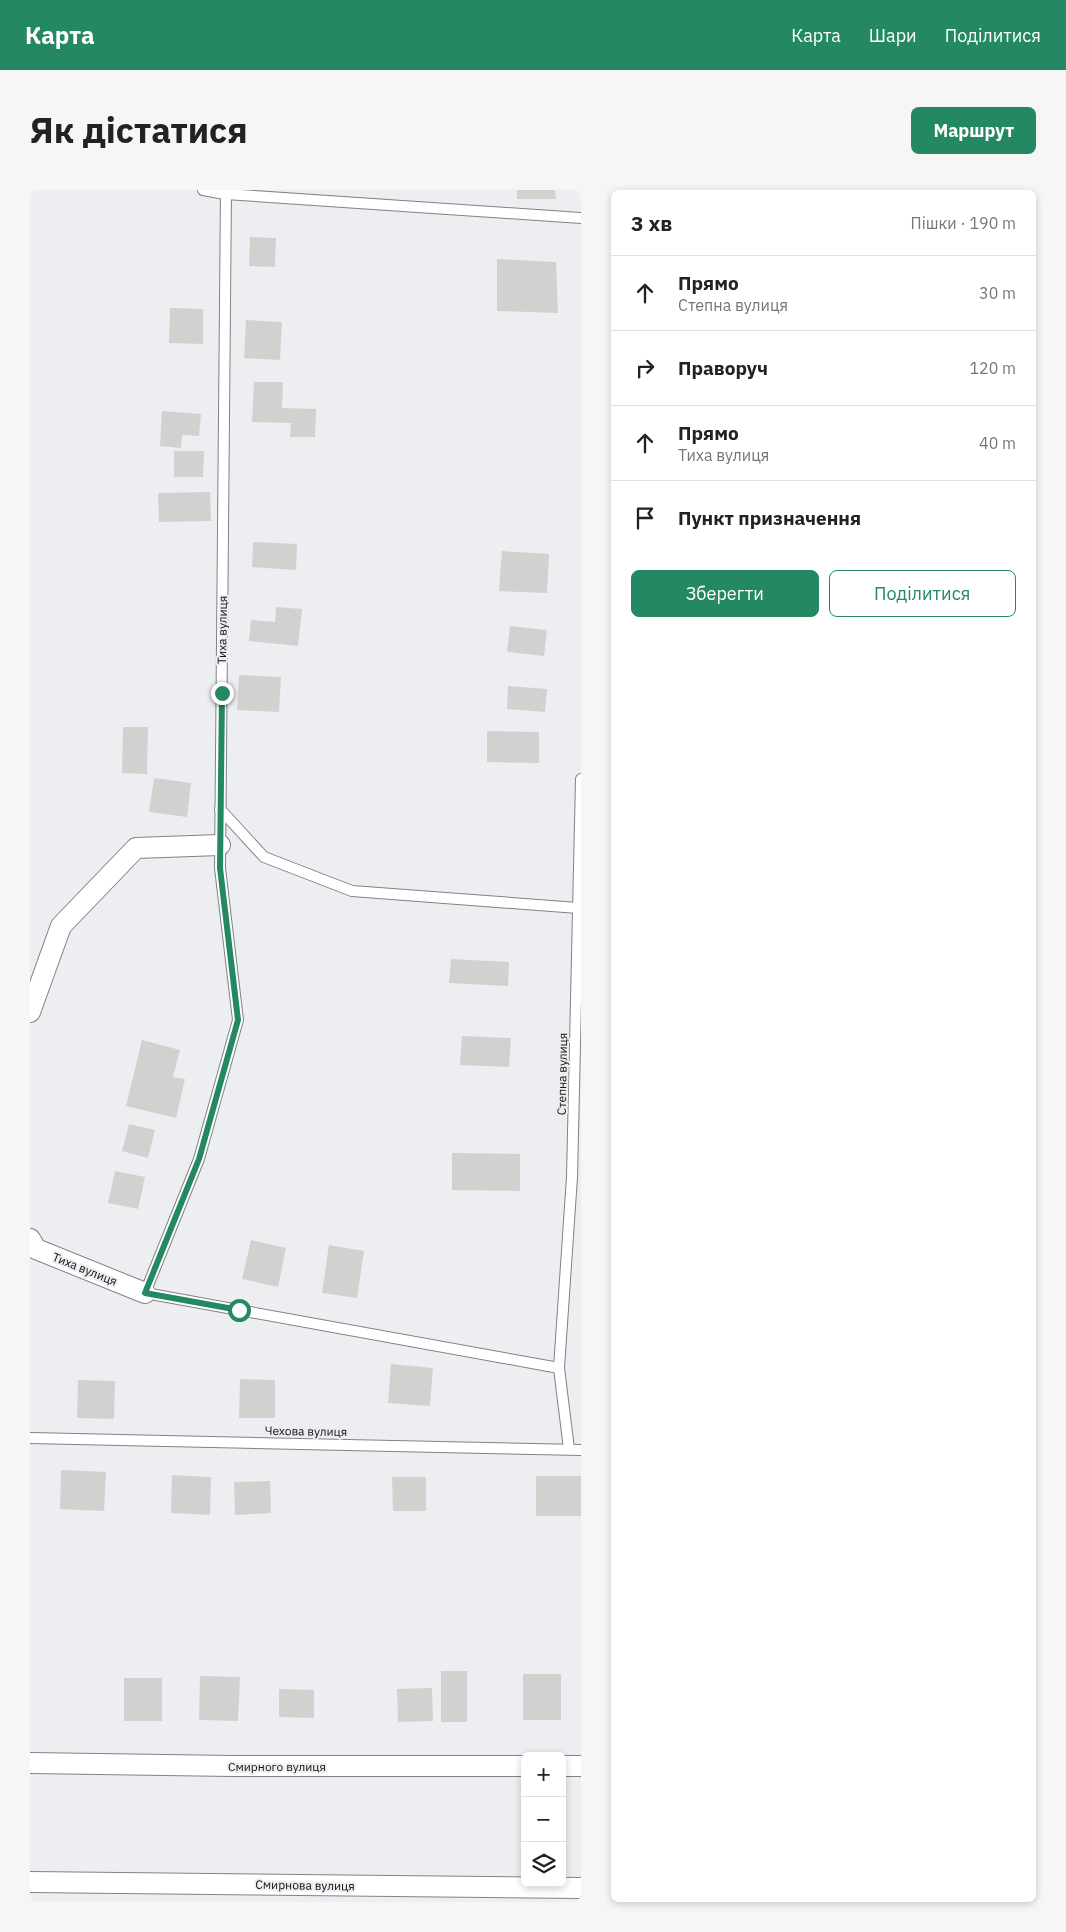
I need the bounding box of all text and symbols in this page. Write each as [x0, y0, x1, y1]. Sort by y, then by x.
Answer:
text: Карта [25, 19, 95, 51]
text: Карта [791, 24, 841, 47]
text: Шари [869, 24, 917, 47]
text: Поділитися [945, 24, 1041, 47]
text: Як дістатися [30, 107, 248, 153]
button: Маршрут [911, 107, 1036, 154]
text: 3 хв [631, 209, 672, 237]
text: Пішки · 190 m [911, 213, 1016, 233]
text: Прямо [678, 271, 739, 295]
icon: ahead [631, 279, 659, 307]
text: 30 m [979, 283, 1016, 303]
text: Степна вулиця [678, 295, 788, 315]
icon: right [631, 354, 659, 382]
text: Праворуч [678, 356, 768, 380]
text: 120 m [969, 358, 1016, 378]
text: Прямо [678, 421, 739, 445]
icon: ahead [631, 429, 659, 457]
text: 40 m [979, 433, 1016, 453]
text: Тиха вулиця [678, 445, 769, 465]
icon: arrive [631, 504, 659, 532]
text: Пункт призначення [678, 506, 861, 530]
button: Зберегти [631, 570, 819, 617]
button: Поділитися [829, 570, 1016, 617]
street label: Тиха вулиця [214, 596, 230, 664]
route end [211, 682, 234, 705]
street label: Степна вулиця [554, 1033, 570, 1115]
street label: Тиха вулиця [50, 1249, 120, 1289]
route start [228, 1299, 251, 1322]
street label: Чехова вулиця [265, 1423, 347, 1439]
map controls [521, 1752, 566, 1887]
button: + [521, 1752, 566, 1797]
street label: Смирного вулиця [228, 1759, 326, 1774]
button: − [521, 1797, 566, 1842]
button: layers [521, 1842, 566, 1887]
street label: Смирнова вулиця [255, 1877, 355, 1893]

